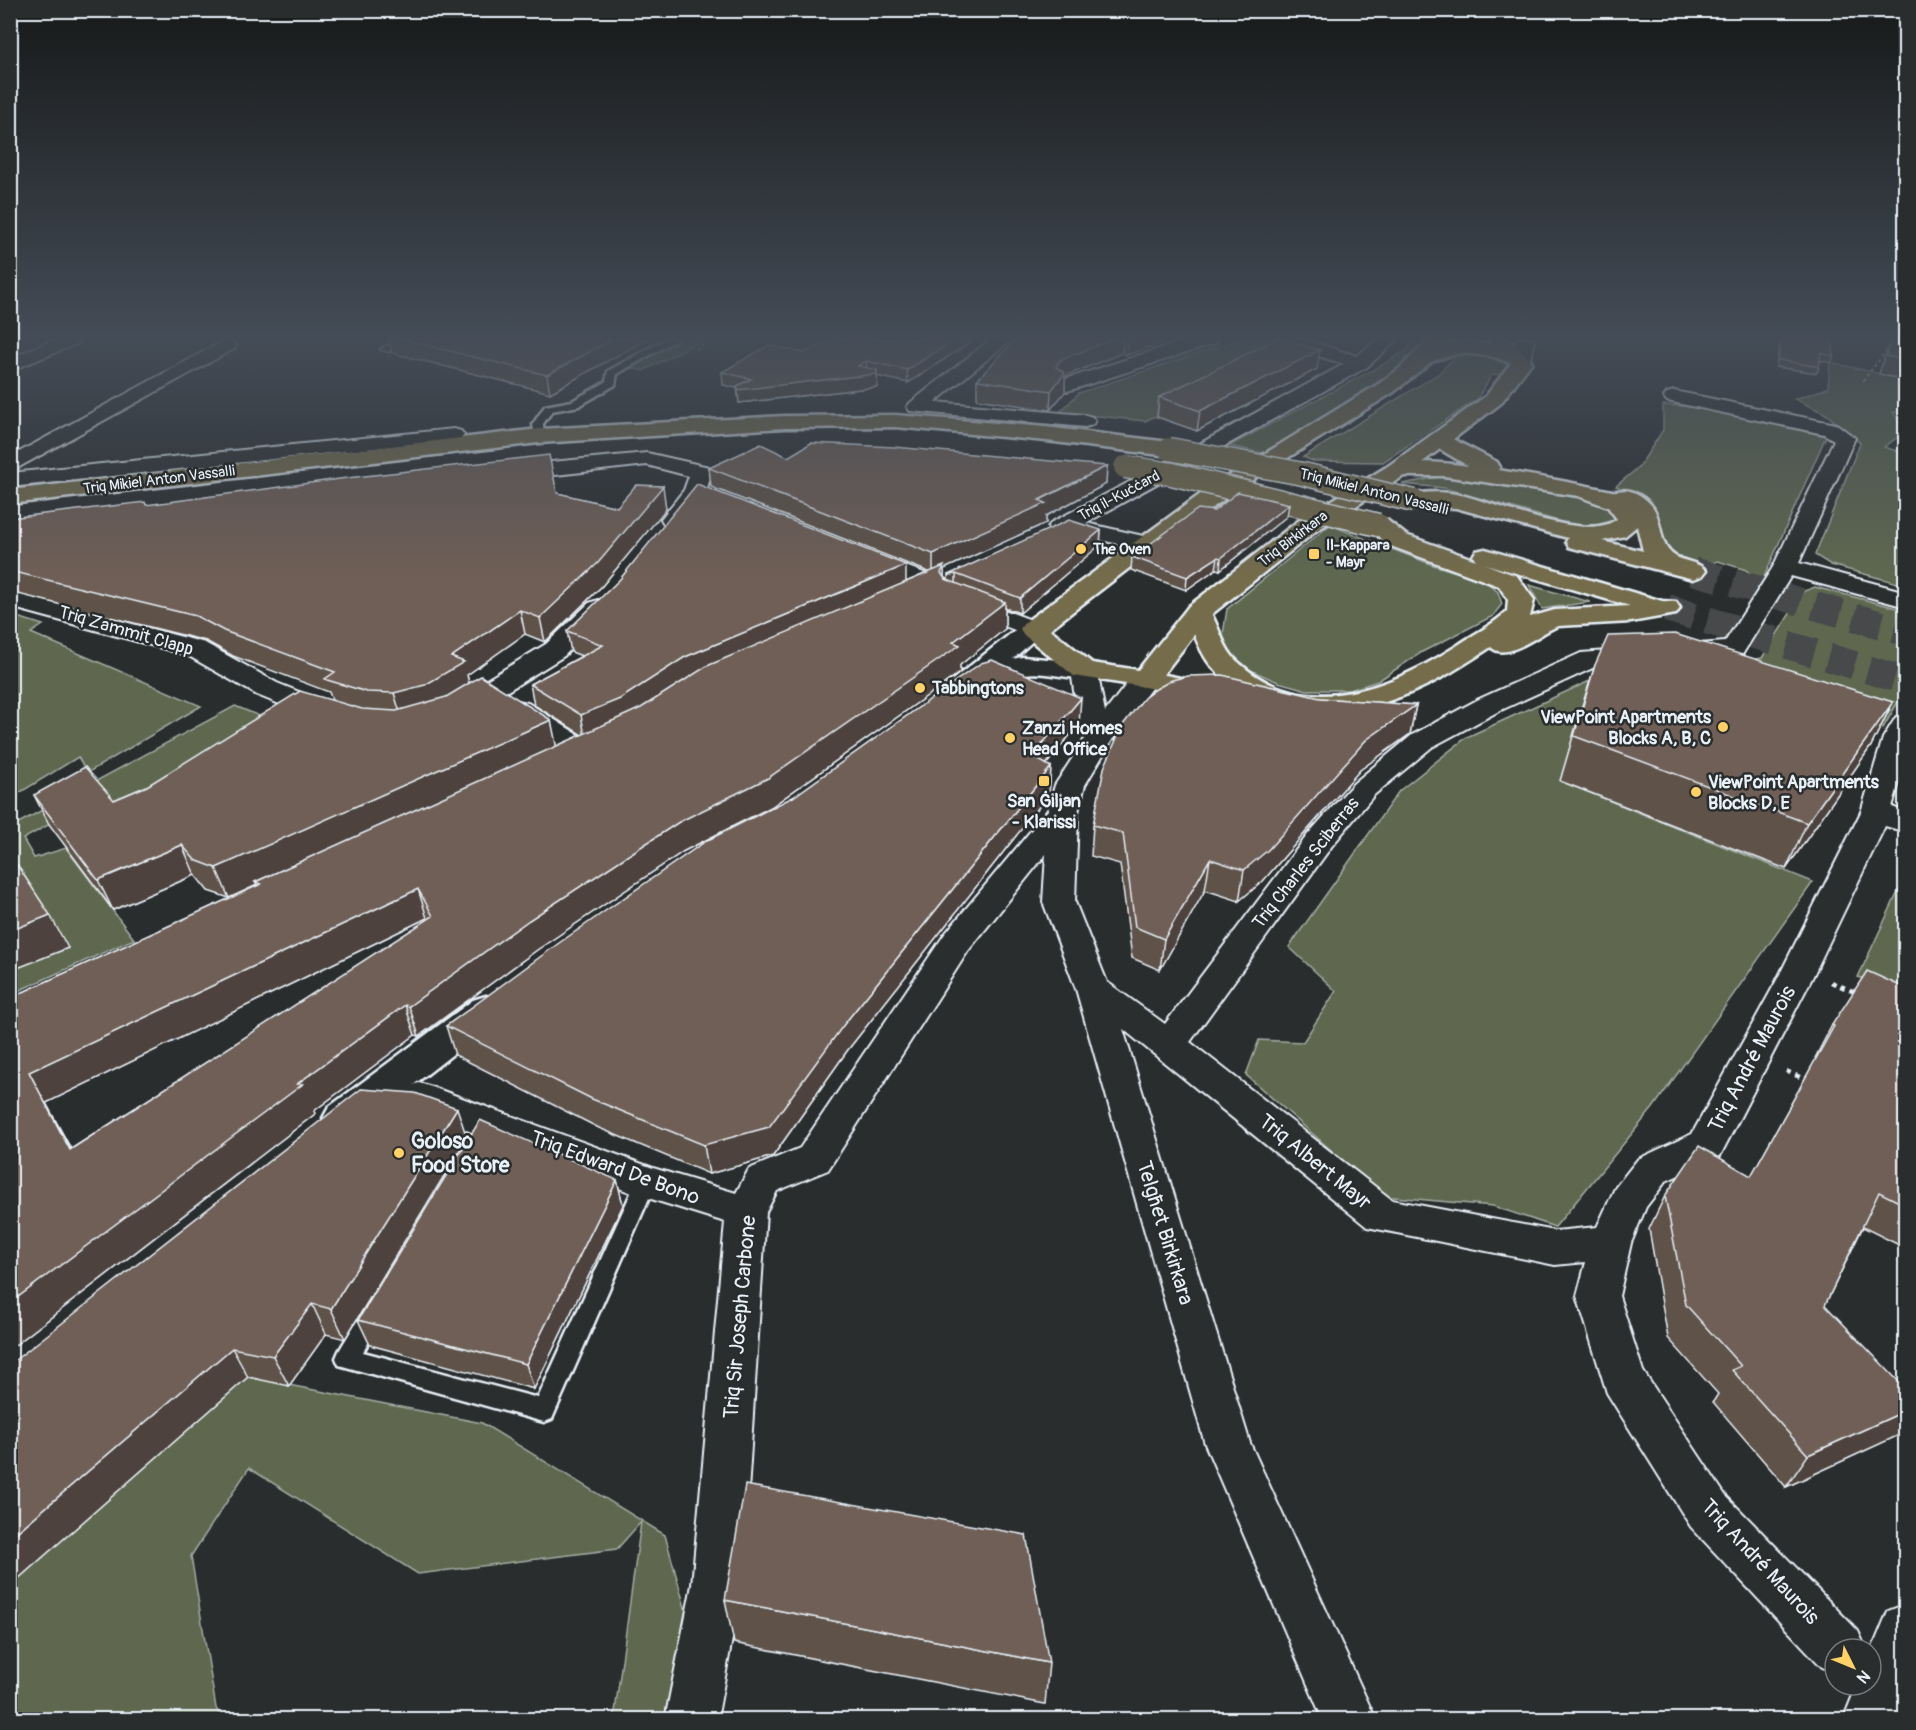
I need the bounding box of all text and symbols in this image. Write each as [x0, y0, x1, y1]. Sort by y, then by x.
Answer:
street label: Triq Mikiel Anton Vassalli [82, 461, 236, 499]
street label: Triq Mikiel Anton Vassalli [1298, 464, 1451, 520]
street label: Triq il-Kuċċard [1075, 466, 1163, 526]
street label: Triq Birkirkara [1254, 507, 1332, 571]
place label: Il-Kappara - Mayr [1326, 536, 1390, 572]
place label: The Oven [1092, 540, 1151, 559]
marker: The Oven [1074, 542, 1088, 556]
marker: Il-Kappara - Mayr [1307, 547, 1321, 561]
street label: Triq Zammit Clapp [56, 601, 196, 661]
place label: Tabbingtons [931, 677, 1025, 700]
marker: Tabbingtons [913, 681, 927, 695]
place label: ViewPoint Apartments Blocks A, B, C [1540, 706, 1712, 750]
place label: Zanzi Homes Head Office [1022, 717, 1123, 761]
marker: ViewPoint Apartments Blocks A, B, C [1716, 720, 1730, 734]
marker: Zanzi Homes Head Office [1003, 731, 1017, 745]
place label: ViewPoint Apartments Blocks D, E [1708, 771, 1880, 815]
marker: San Ġiljan - Klarissi [1037, 774, 1051, 788]
marker: ViewPoint Apartments Blocks D, E [1689, 785, 1703, 799]
place label: San Ġiljan - Klarissi [1007, 790, 1081, 834]
street label: Triq Charles Sciberras [1247, 793, 1365, 933]
street label: Triq André Maurois [1702, 981, 1802, 1137]
street label: Triq Albert Mayr [1253, 1108, 1377, 1216]
street label: Triq Edward De Bono [527, 1125, 703, 1211]
place label: Goloso Food Store [411, 1128, 510, 1179]
marker: Goloso Food Store [392, 1146, 406, 1160]
street label: Telgħet Birkirkara [1130, 1158, 1200, 1308]
street label: Triq Sir Joseph Carbone [718, 1214, 762, 1420]
street label: Triq André Maurois [1695, 1493, 1826, 1631]
north arrow [1823, 1637, 1883, 1697]
text: N [1852, 1666, 1874, 1687]

